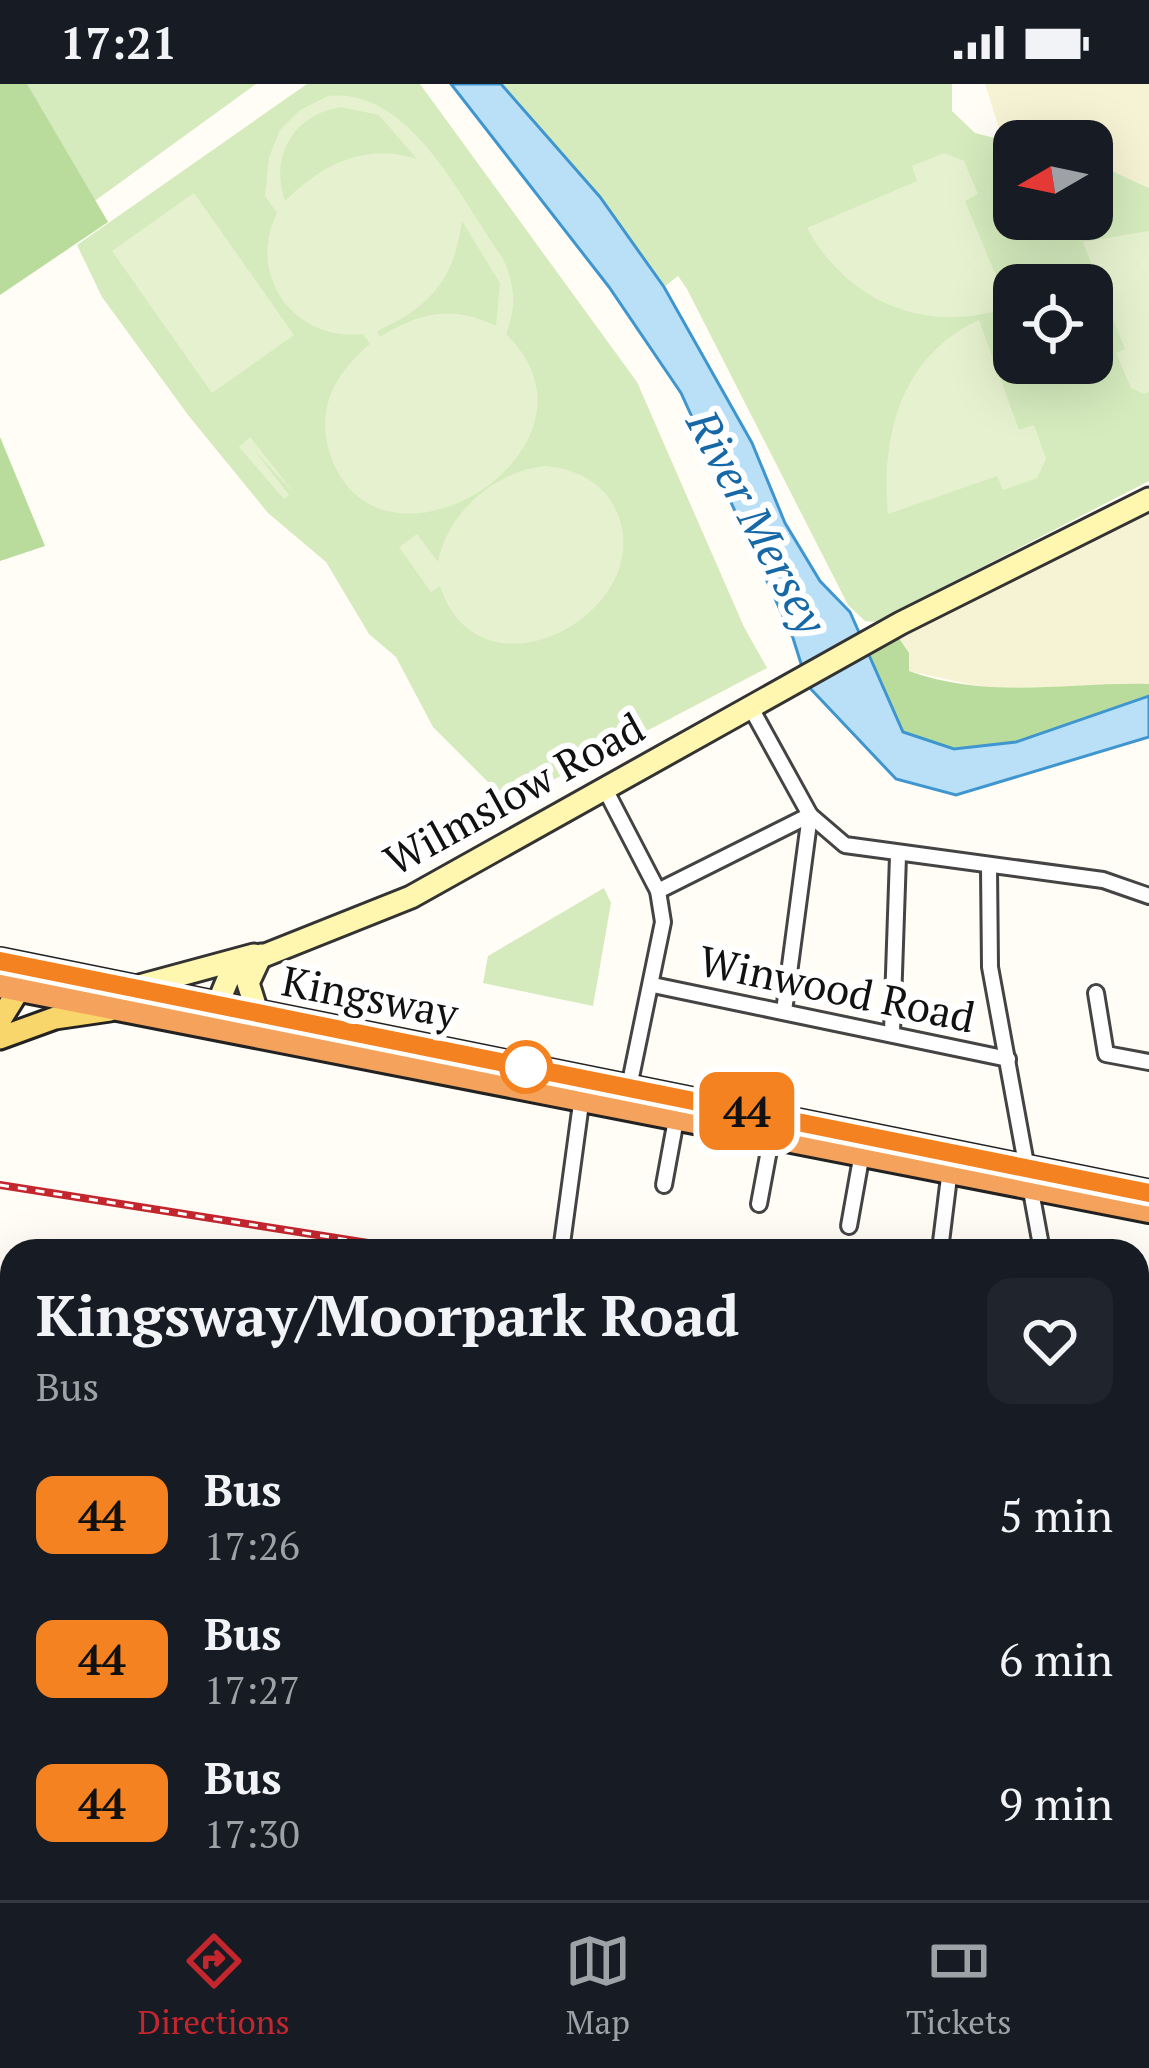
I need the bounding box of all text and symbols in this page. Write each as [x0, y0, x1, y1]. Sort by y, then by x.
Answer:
text: 17:21 [60, 12, 177, 72]
north arrow [993, 120, 1113, 240]
map controls [993, 120, 1113, 384]
button: locate [993, 264, 1113, 384]
water label: River Mersey [673, 398, 843, 645]
street label: Wilmslow Road [374, 699, 653, 888]
street label: Winwood Road [694, 931, 980, 1045]
street label: Kingsway [277, 952, 464, 1041]
unlabelled marker [501, 1042, 551, 1092]
line badge: 44 [693, 1072, 801, 1150]
text: 44 [723, 1083, 771, 1139]
text: Kingsway/Moorpark Road [36, 1277, 739, 1352]
button: heart [987, 1278, 1113, 1404]
text: Bus [36, 1360, 99, 1412]
text: Bus [204, 1459, 282, 1519]
text: 5 min [999, 1485, 1113, 1545]
text: 44 [78, 1487, 126, 1543]
text: 17:26 [204, 1519, 300, 1571]
text: Bus [204, 1603, 282, 1663]
text: 6 min [999, 1629, 1113, 1689]
text: 44 [78, 1631, 126, 1687]
text: 17:27 [204, 1663, 300, 1715]
text: Bus [204, 1747, 282, 1807]
text: 9 min [999, 1773, 1113, 1833]
text: 44 [78, 1775, 126, 1831]
text: 17:30 [204, 1807, 300, 1859]
tab: Directions [138, 1928, 290, 2043]
tab: Map [565, 1928, 631, 2043]
tab: Tickets [906, 1928, 1011, 2043]

